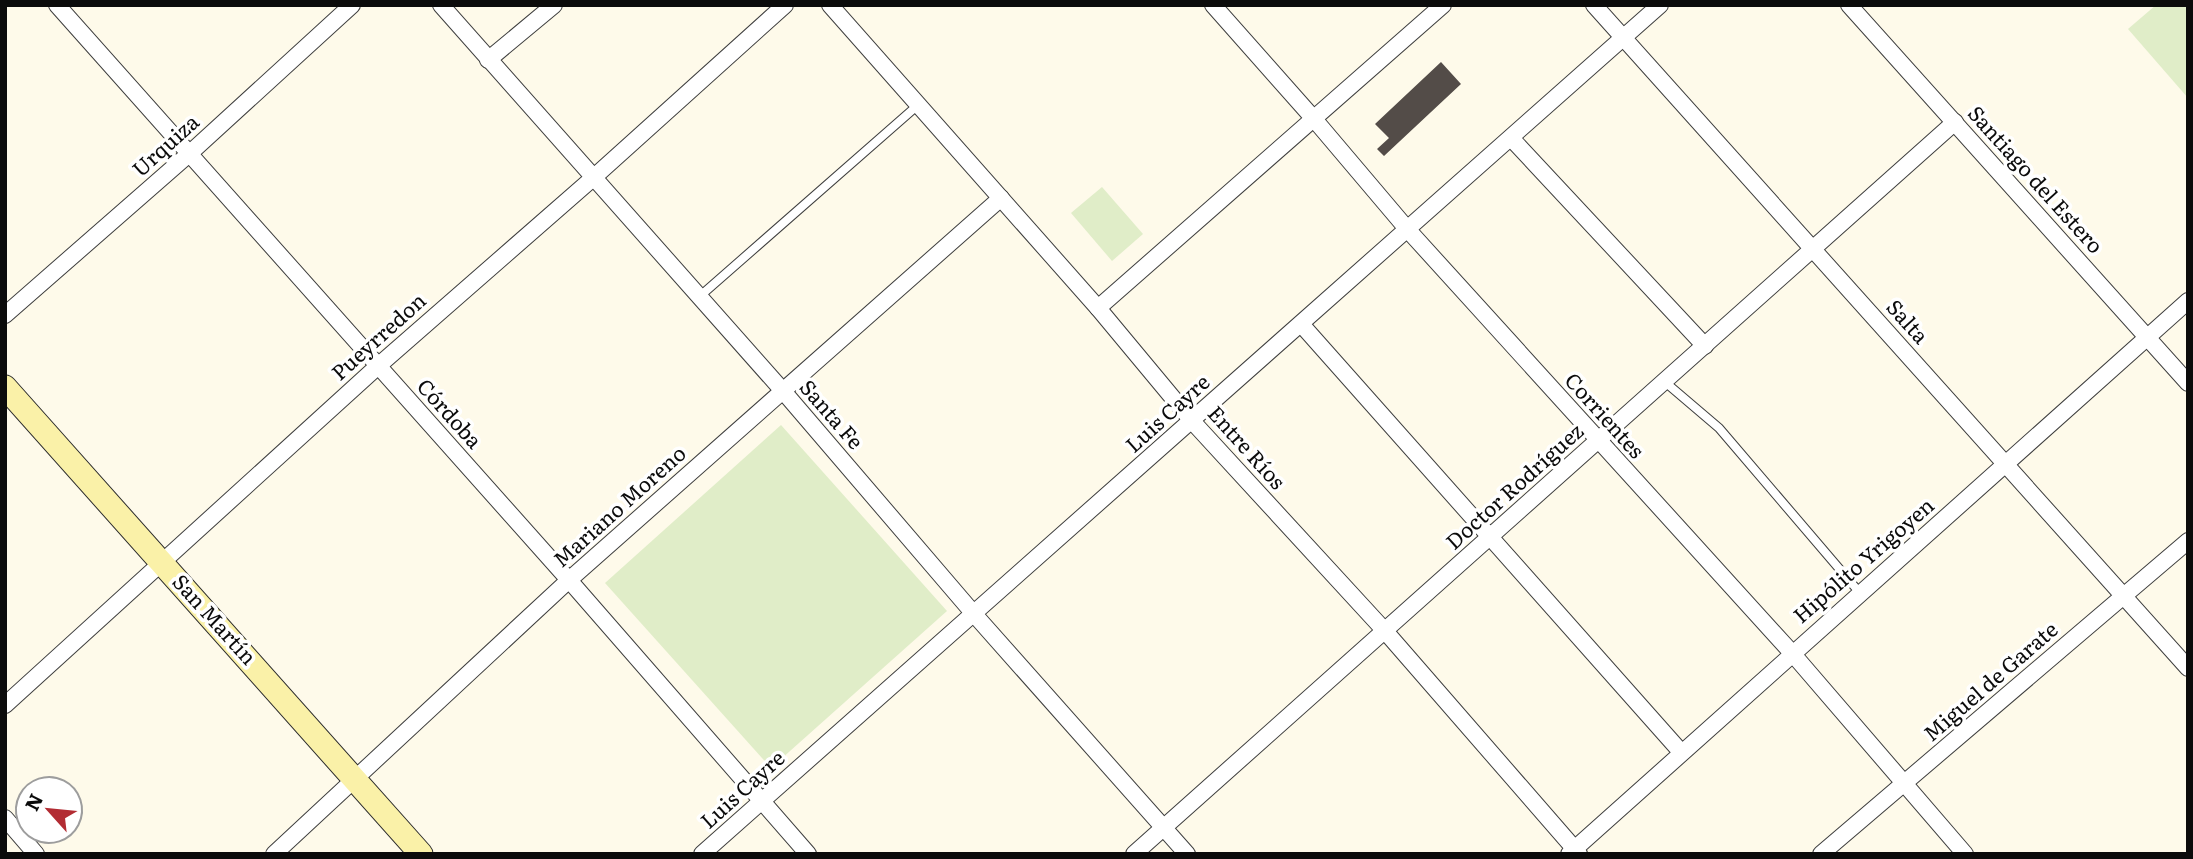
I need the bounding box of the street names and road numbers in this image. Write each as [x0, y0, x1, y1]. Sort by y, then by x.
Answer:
street label: Santiago del Estero [1962, 98, 2112, 259]
street label: Urquiza [124, 105, 205, 183]
street label: Pueyrredon [323, 284, 432, 386]
street label: Salta [1881, 291, 1938, 350]
street label: Corrientes [1559, 365, 1653, 464]
street label: Luis Cayre [1117, 366, 1216, 459]
street label: Córdoba [411, 370, 491, 455]
street label: Santa Fe [794, 372, 872, 455]
street label: Entre Ríos [1202, 398, 1294, 495]
street label: Doctor Rodríguez [1438, 415, 1589, 556]
street label: Mariano Moreno [545, 437, 692, 573]
street label: Hipólito Yrigoyen [1785, 489, 1940, 629]
street label: San Martín [167, 566, 265, 671]
street label: Miguel de Garate [1915, 613, 2063, 747]
street label: Luis Cayre [692, 742, 791, 835]

